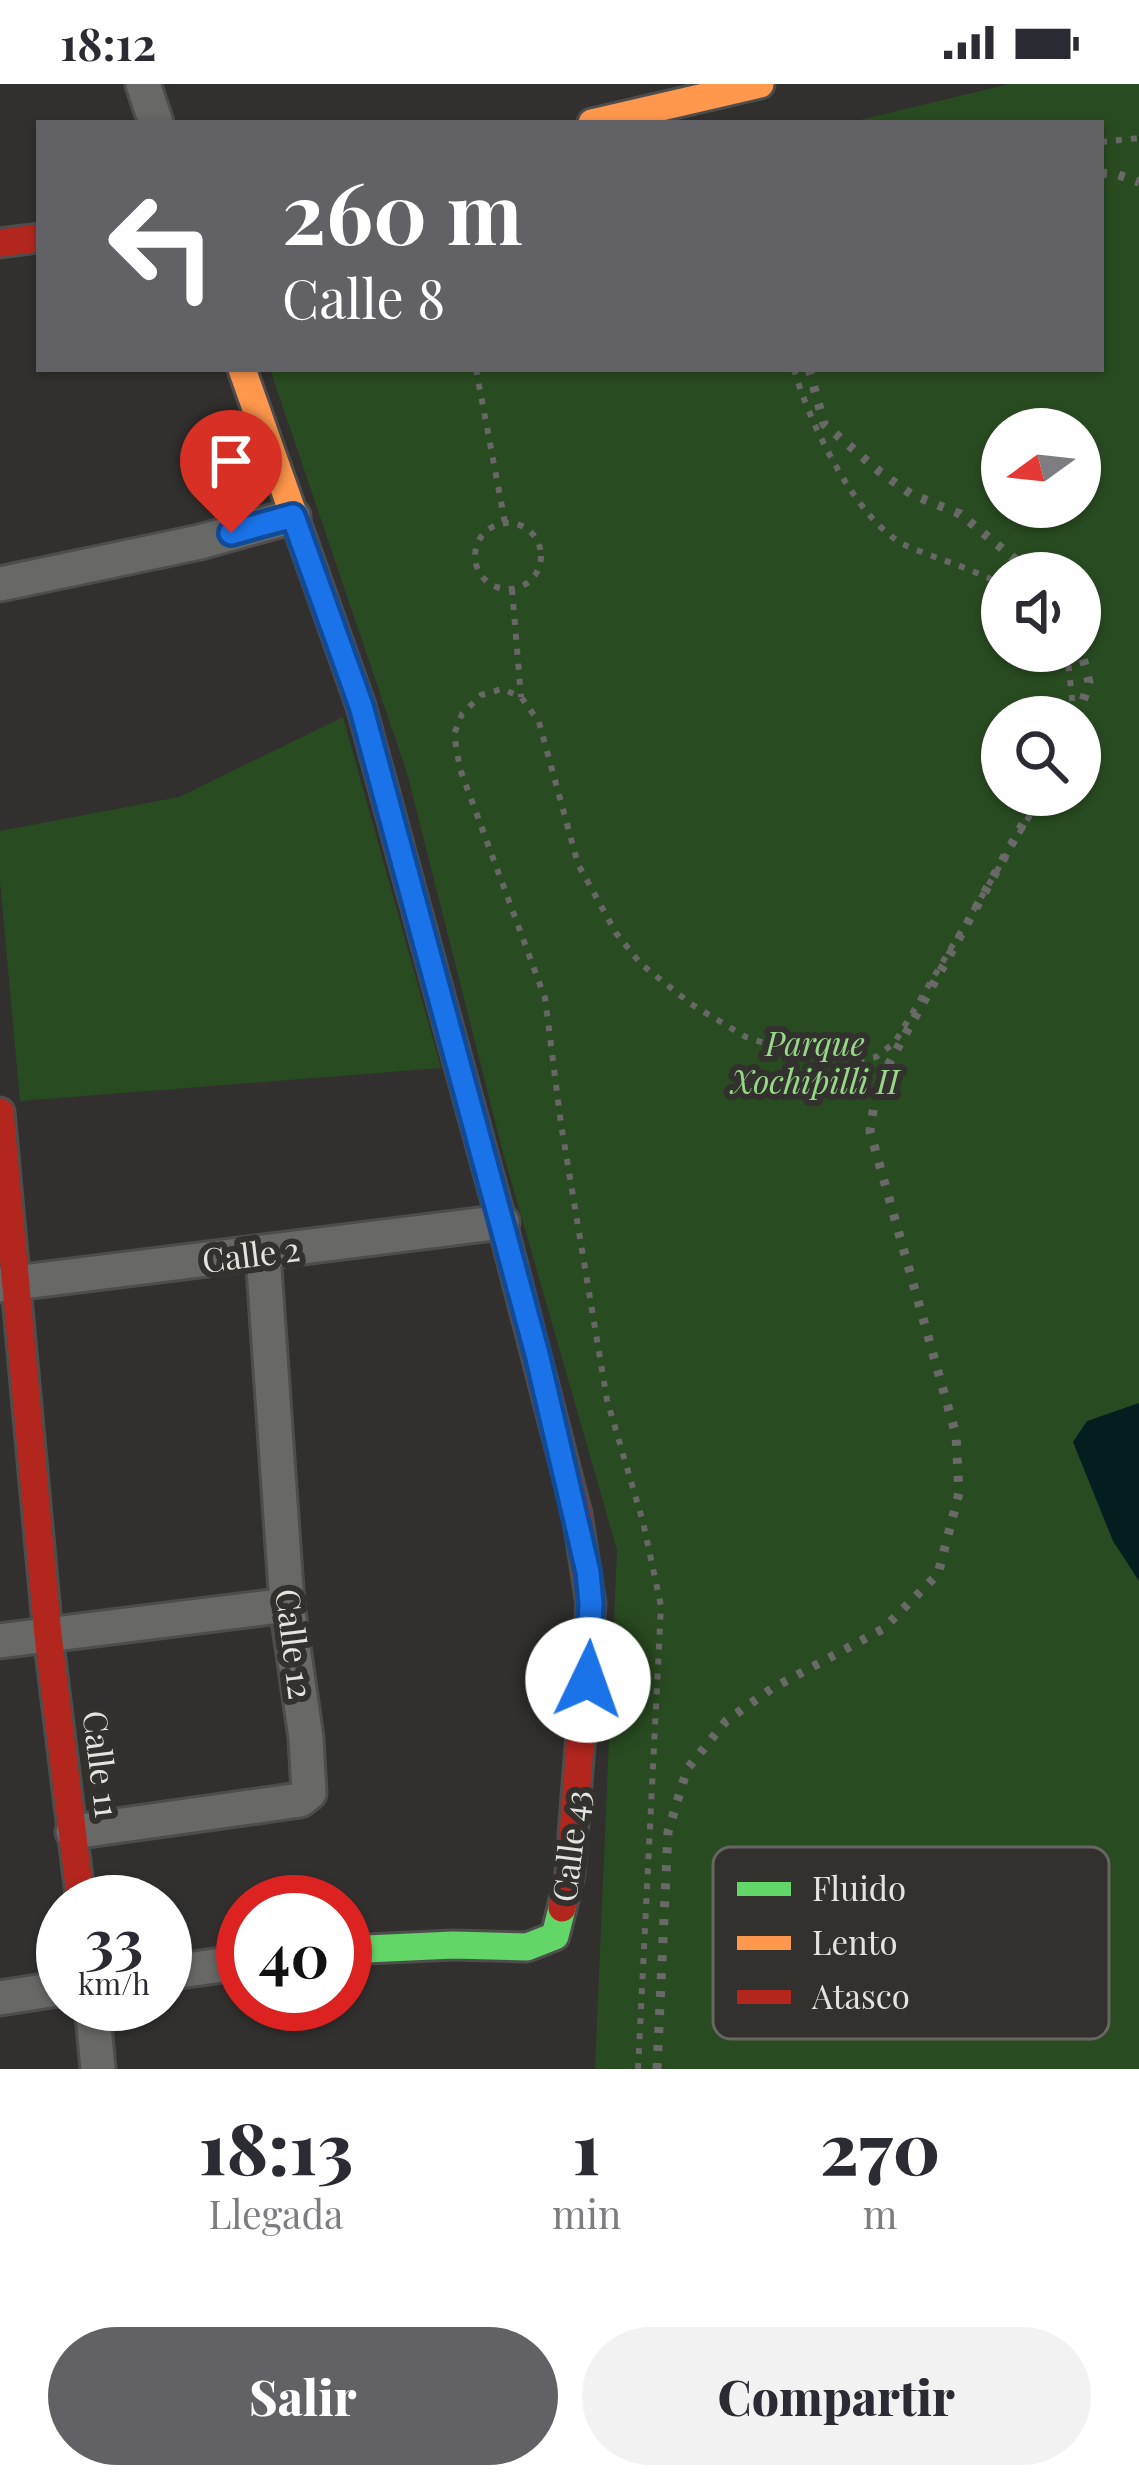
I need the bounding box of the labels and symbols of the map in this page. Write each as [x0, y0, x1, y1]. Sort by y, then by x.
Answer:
north arrow [981, 408, 1101, 528]
pin [180, 410, 282, 533]
park label: Parque Xochipilli II [729, 1020, 902, 1102]
street label: Calle 2 [199, 1225, 302, 1281]
street label: Calle 12 [267, 1586, 325, 1701]
position arrow [525, 1617, 651, 1743]
street label: Calle 11 [75, 1708, 131, 1820]
street label: Calle 43 [540, 1787, 598, 1904]
legend [713, 1847, 1109, 2039]
text: Fluido [812, 1865, 906, 1909]
speed limit sign: 40 [216, 1875, 372, 2031]
text: Lento [812, 1919, 898, 1963]
text: Atasco [811, 1973, 910, 2017]

